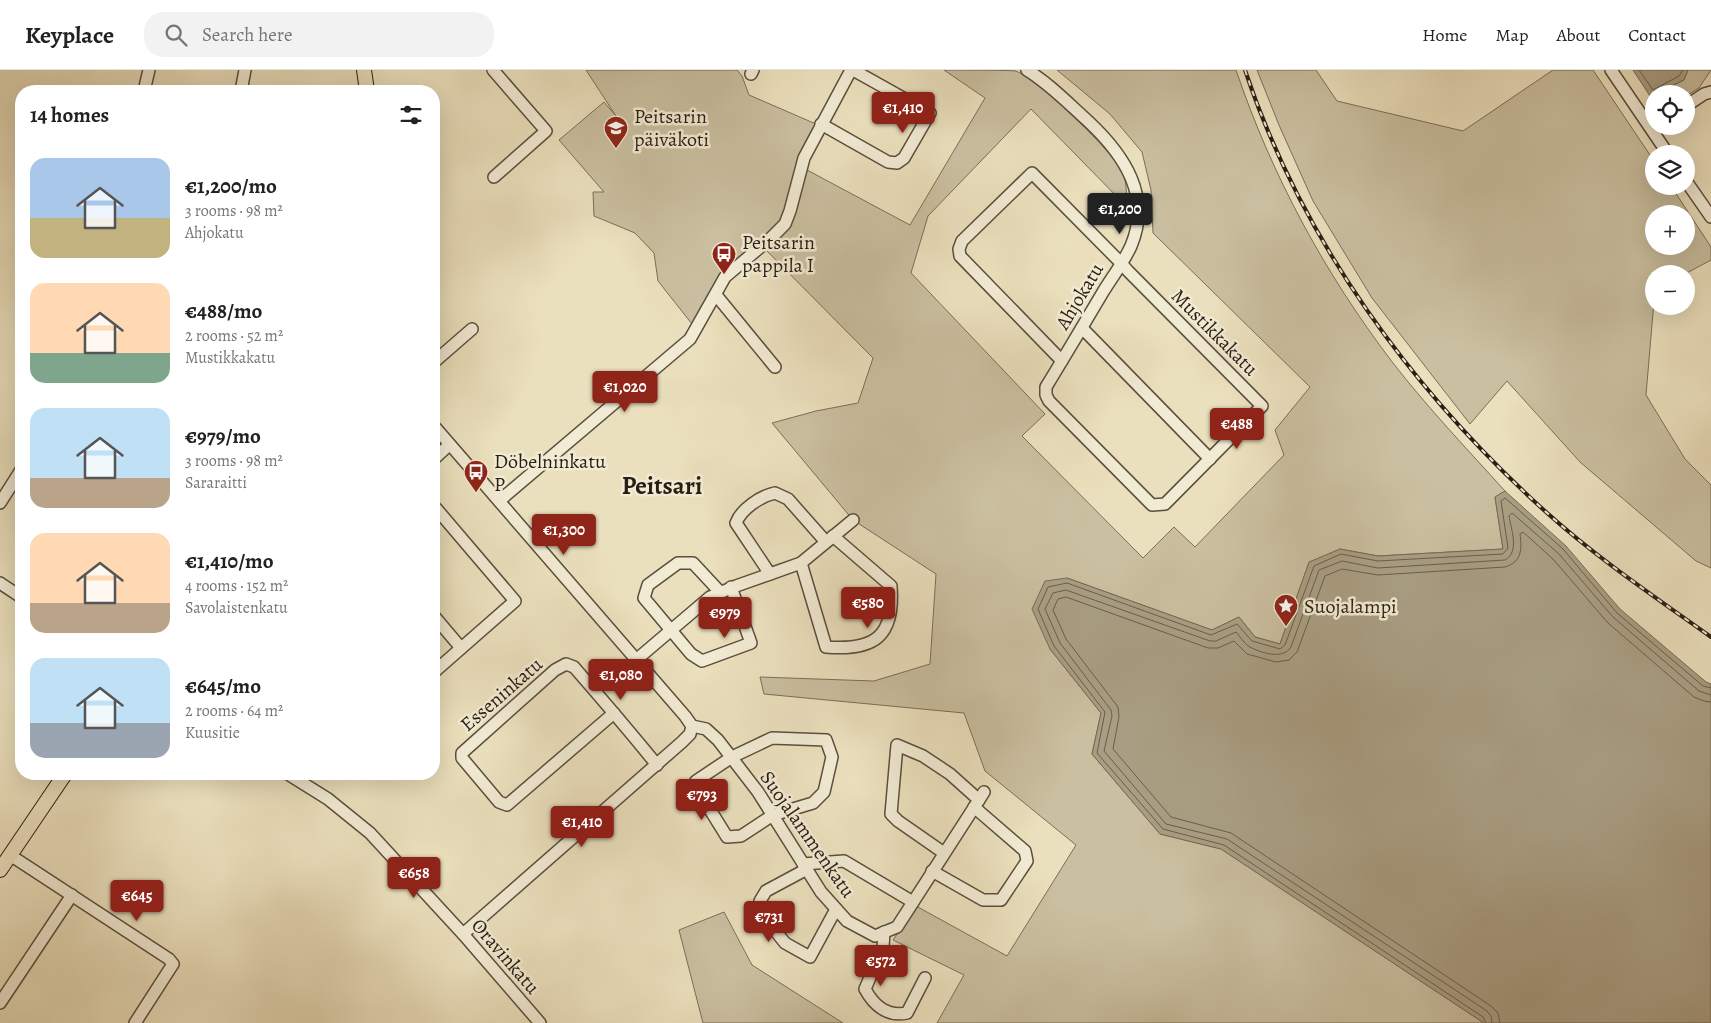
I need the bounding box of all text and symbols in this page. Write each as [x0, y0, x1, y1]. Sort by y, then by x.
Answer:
search box [144, 12, 494, 57]
text: Keyplace [25, 19, 114, 51]
icon: search [162, 21, 190, 49]
text: Search here [202, 22, 292, 48]
text: Home [1422, 23, 1467, 47]
text: Map [1495, 23, 1528, 47]
text: About [1556, 23, 1600, 47]
text: Contact [1628, 23, 1686, 47]
map controls [1645, 85, 1695, 315]
button: locate [1645, 85, 1695, 135]
pin: €1,410 [862, 92, 944, 134]
text: €1,410 [883, 97, 923, 119]
text: 14 homes [30, 101, 109, 129]
icon: filters [397, 101, 425, 129]
place label: Peitsarin päiväkoti [634, 103, 709, 153]
school or university icon: Peitsarin päiväkoti [603, 115, 629, 149]
button: layers [1645, 145, 1695, 195]
text: €1,200/mo [185, 172, 277, 200]
icon: home [70, 178, 130, 238]
pin: €1,200 [1079, 192, 1161, 235]
text: €1,200 [1098, 198, 1142, 220]
text: 3 rooms · 98 m² [185, 200, 283, 222]
button: + [1645, 205, 1695, 255]
text: Ahjokatu [185, 222, 244, 244]
place label: Peitsarin pappila I [742, 229, 815, 279]
bus stop icon: Peitsarin pappila I [711, 241, 737, 275]
street label: Ahjokatu [1048, 258, 1110, 335]
button: − [1645, 265, 1695, 315]
street label: Mustikkakatu [1165, 283, 1264, 382]
text: €488/mo [185, 297, 262, 325]
icon: home [70, 303, 130, 363]
text: 2 rooms · 52 m² [185, 325, 283, 347]
text: Mustikkakatu [185, 347, 275, 369]
pin: €1,020 [584, 370, 666, 413]
text: €1,020 [603, 376, 647, 398]
pin: €488 [1207, 408, 1267, 450]
text: €488 [1221, 413, 1253, 435]
text: €979/mo [185, 422, 261, 450]
icon: home [70, 428, 130, 488]
place label: Döbelninkatu P [494, 448, 606, 498]
text: 3 rooms · 98 m² [185, 450, 283, 472]
bus stop icon: Döbelninkatu P [463, 459, 489, 493]
district label: Peitsari [622, 469, 702, 503]
text: Sararaitti [185, 472, 247, 494]
pin: €1,300 [523, 514, 605, 556]
text: €1,300 [543, 519, 585, 541]
text: €1,410/mo [185, 547, 274, 575]
icon: home [70, 553, 130, 613]
text: 4 rooms · 152 m² [185, 575, 288, 597]
pin: €580 [838, 586, 898, 629]
text: €580 [852, 592, 884, 614]
place icon: Suojalampi [1273, 593, 1299, 627]
place label: Suojalampi [1304, 593, 1397, 620]
pin: €979 [695, 596, 755, 639]
text: Savolaistenkatu [185, 597, 288, 619]
text: €979 [710, 602, 740, 624]
street label: Esseninkatu [454, 651, 548, 738]
pin: €1,080 [580, 658, 662, 701]
text: €1,080 [600, 664, 643, 686]
text: €645/mo [185, 672, 261, 700]
icon: home [70, 678, 130, 738]
text: 2 rooms · 64 m² [185, 700, 283, 722]
text: Kuusitie [185, 722, 240, 744]
street label: Suojalammenkatu [754, 765, 862, 903]
pin: €793 [672, 778, 732, 821]
text: €793 [687, 784, 717, 806]
pin: €1,410 [541, 806, 623, 848]
text: €1,410 [562, 811, 602, 833]
pin: €658 [384, 856, 444, 899]
text: €658 [398, 862, 430, 884]
pin: €645 [107, 880, 167, 922]
text: €645 [121, 885, 153, 907]
pin: €731 [739, 900, 799, 943]
text: €731 [755, 906, 783, 928]
street label: Oravinkatu [465, 913, 546, 1000]
pin: €572 [851, 944, 911, 987]
text: €572 [866, 950, 896, 972]

